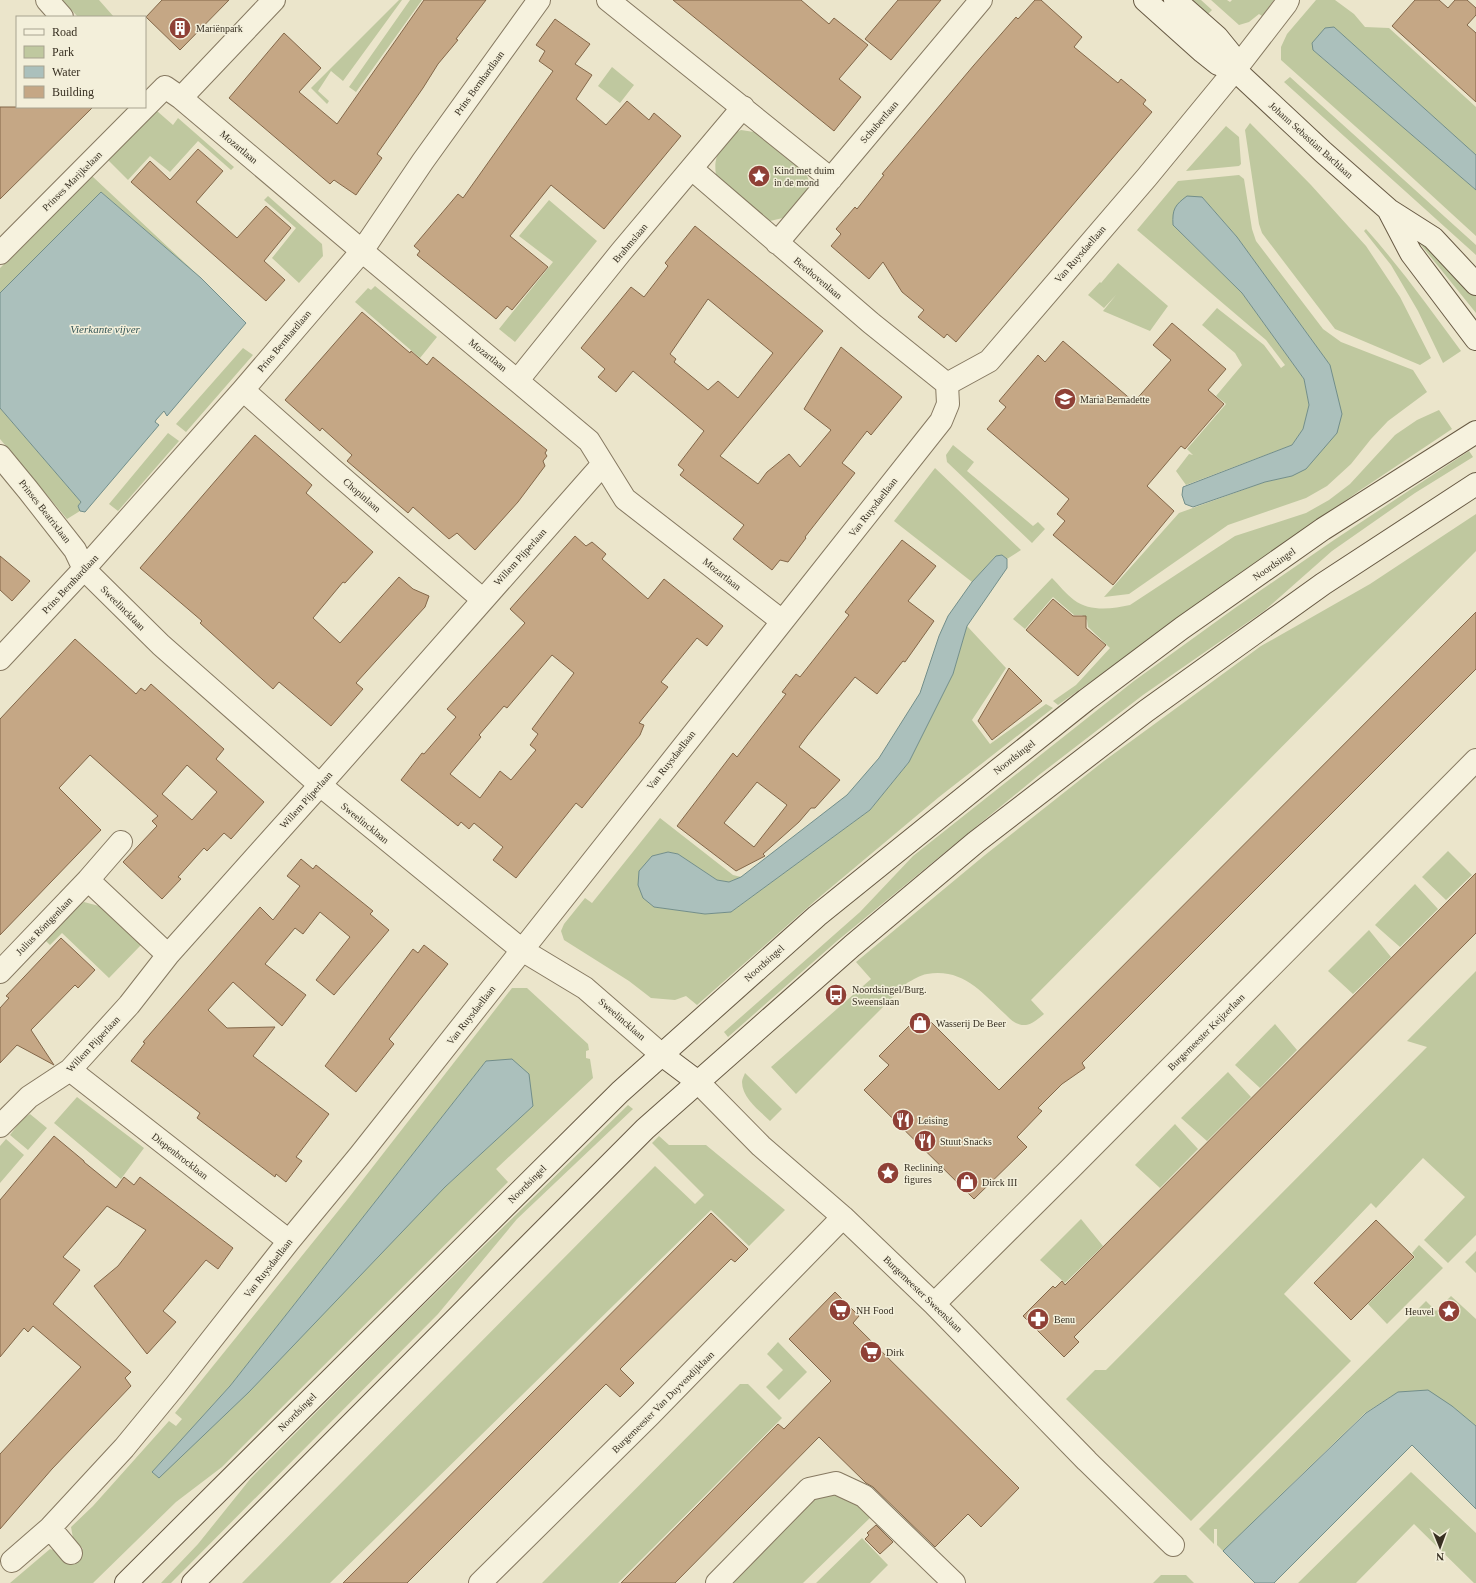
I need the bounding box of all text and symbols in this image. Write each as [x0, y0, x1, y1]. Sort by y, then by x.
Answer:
building icon: Mariënpark [167, 15, 193, 41]
legend [16, 16, 146, 108]
place label: Mariënpark [196, 23, 243, 34]
text: Road [52, 25, 77, 39]
text: Park [52, 45, 74, 59]
street label: Prins Bernhardlaan [452, 49, 506, 117]
text: Water [52, 65, 80, 79]
text: Building [52, 85, 94, 99]
street label: Schubertlaan [858, 99, 900, 145]
street label: Johann Sebastian Bachlaan [1267, 99, 1355, 181]
street label: Mozartlaan [218, 128, 260, 166]
street label: Prinses Marijkelaan [40, 149, 104, 213]
place icon: Kind met duim in de mond [746, 163, 772, 189]
place label: Kind met duim in de mond [774, 165, 835, 188]
street label: Brahmslaan [610, 221, 650, 265]
street label: Van Ruysdaellaan [1052, 223, 1108, 285]
street label: Beethovenlaan [792, 255, 844, 301]
street label: Prins Bernhardlaan [255, 308, 313, 374]
water label: Vierkante vijver [70, 323, 141, 335]
street label: Mozartlaan [467, 336, 509, 374]
school or university icon: Maria Bernadette [1052, 386, 1078, 412]
place label: Maria Bernadette [1080, 394, 1150, 405]
street label: Van Ruysdaellaan [847, 475, 899, 539]
street label: Chopinlaan [341, 476, 383, 514]
street label: Prinses Beatrixlaan [17, 477, 73, 545]
street label: Willem Pijperlaan [492, 526, 548, 588]
street label: Noordsingel [1251, 545, 1298, 583]
street label: Prins Bernhardlaan [40, 552, 100, 616]
street label: Mozartlaan [701, 556, 743, 592]
street label: Sweelincklaan [98, 583, 148, 633]
street label: Van Ruysdaellaan [645, 728, 697, 792]
street label: Noordsingel [991, 737, 1037, 777]
street label: Willem Pijperlaan [278, 769, 334, 831]
street label: Sweelincklaan [339, 800, 391, 846]
street label: Julius Röntgenlaan [14, 895, 74, 957]
street label: Noordsingel [742, 942, 786, 984]
bus stop icon: Noordsingel/Burg. Sweenslaan [823, 982, 849, 1008]
street label: Van Ruysdaellaan [445, 983, 497, 1047]
place label: Noordsingel/Burg. Sweenslaan [852, 984, 927, 1007]
street label: Burgemeester Keijzerlaan [1165, 991, 1247, 1073]
street label: Sweelincklaan [596, 996, 648, 1042]
shop icon: Wasserij De Beer [907, 1010, 933, 1036]
street label: Willem Pijperlaan [64, 1014, 122, 1074]
place label: Wasserij De Beer [936, 1018, 1006, 1029]
restaurant icon: Leising [890, 1107, 916, 1133]
place label: Leising [918, 1115, 948, 1126]
restaurant icon: Stuut Snacks [912, 1128, 938, 1154]
street label: Diepenbrocklaan [150, 1131, 210, 1181]
place label: Stuut Snacks [940, 1136, 992, 1147]
place icon: Reclining figures [875, 1160, 901, 1186]
street label: Noordsingel [506, 1162, 549, 1205]
place label: Reclining figures [904, 1162, 943, 1185]
shop icon: Dirck III [954, 1169, 980, 1195]
place label: Dirck III [982, 1177, 1017, 1188]
street label: Van Ruysdaellaan [242, 1236, 294, 1300]
street label: Burgemeester Sweenslaan [881, 1254, 965, 1334]
supermarket icon: NH Food [827, 1297, 853, 1323]
place icon: Heuvel [1436, 1298, 1462, 1324]
place label: NH Food [856, 1305, 894, 1316]
pharmacy icon: Benu [1025, 1306, 1051, 1332]
place label: Heuvel [1405, 1306, 1434, 1317]
place label: Benu [1054, 1314, 1075, 1325]
supermarket icon: Dirk [858, 1339, 884, 1365]
place label: Dirk [886, 1347, 904, 1358]
street label: Burgemeester Van Duyvendijklaan [610, 1349, 716, 1455]
street label: Noordsingel [276, 1390, 319, 1433]
north arrow [1420, 1527, 1460, 1567]
text: N [1436, 1551, 1444, 1563]

